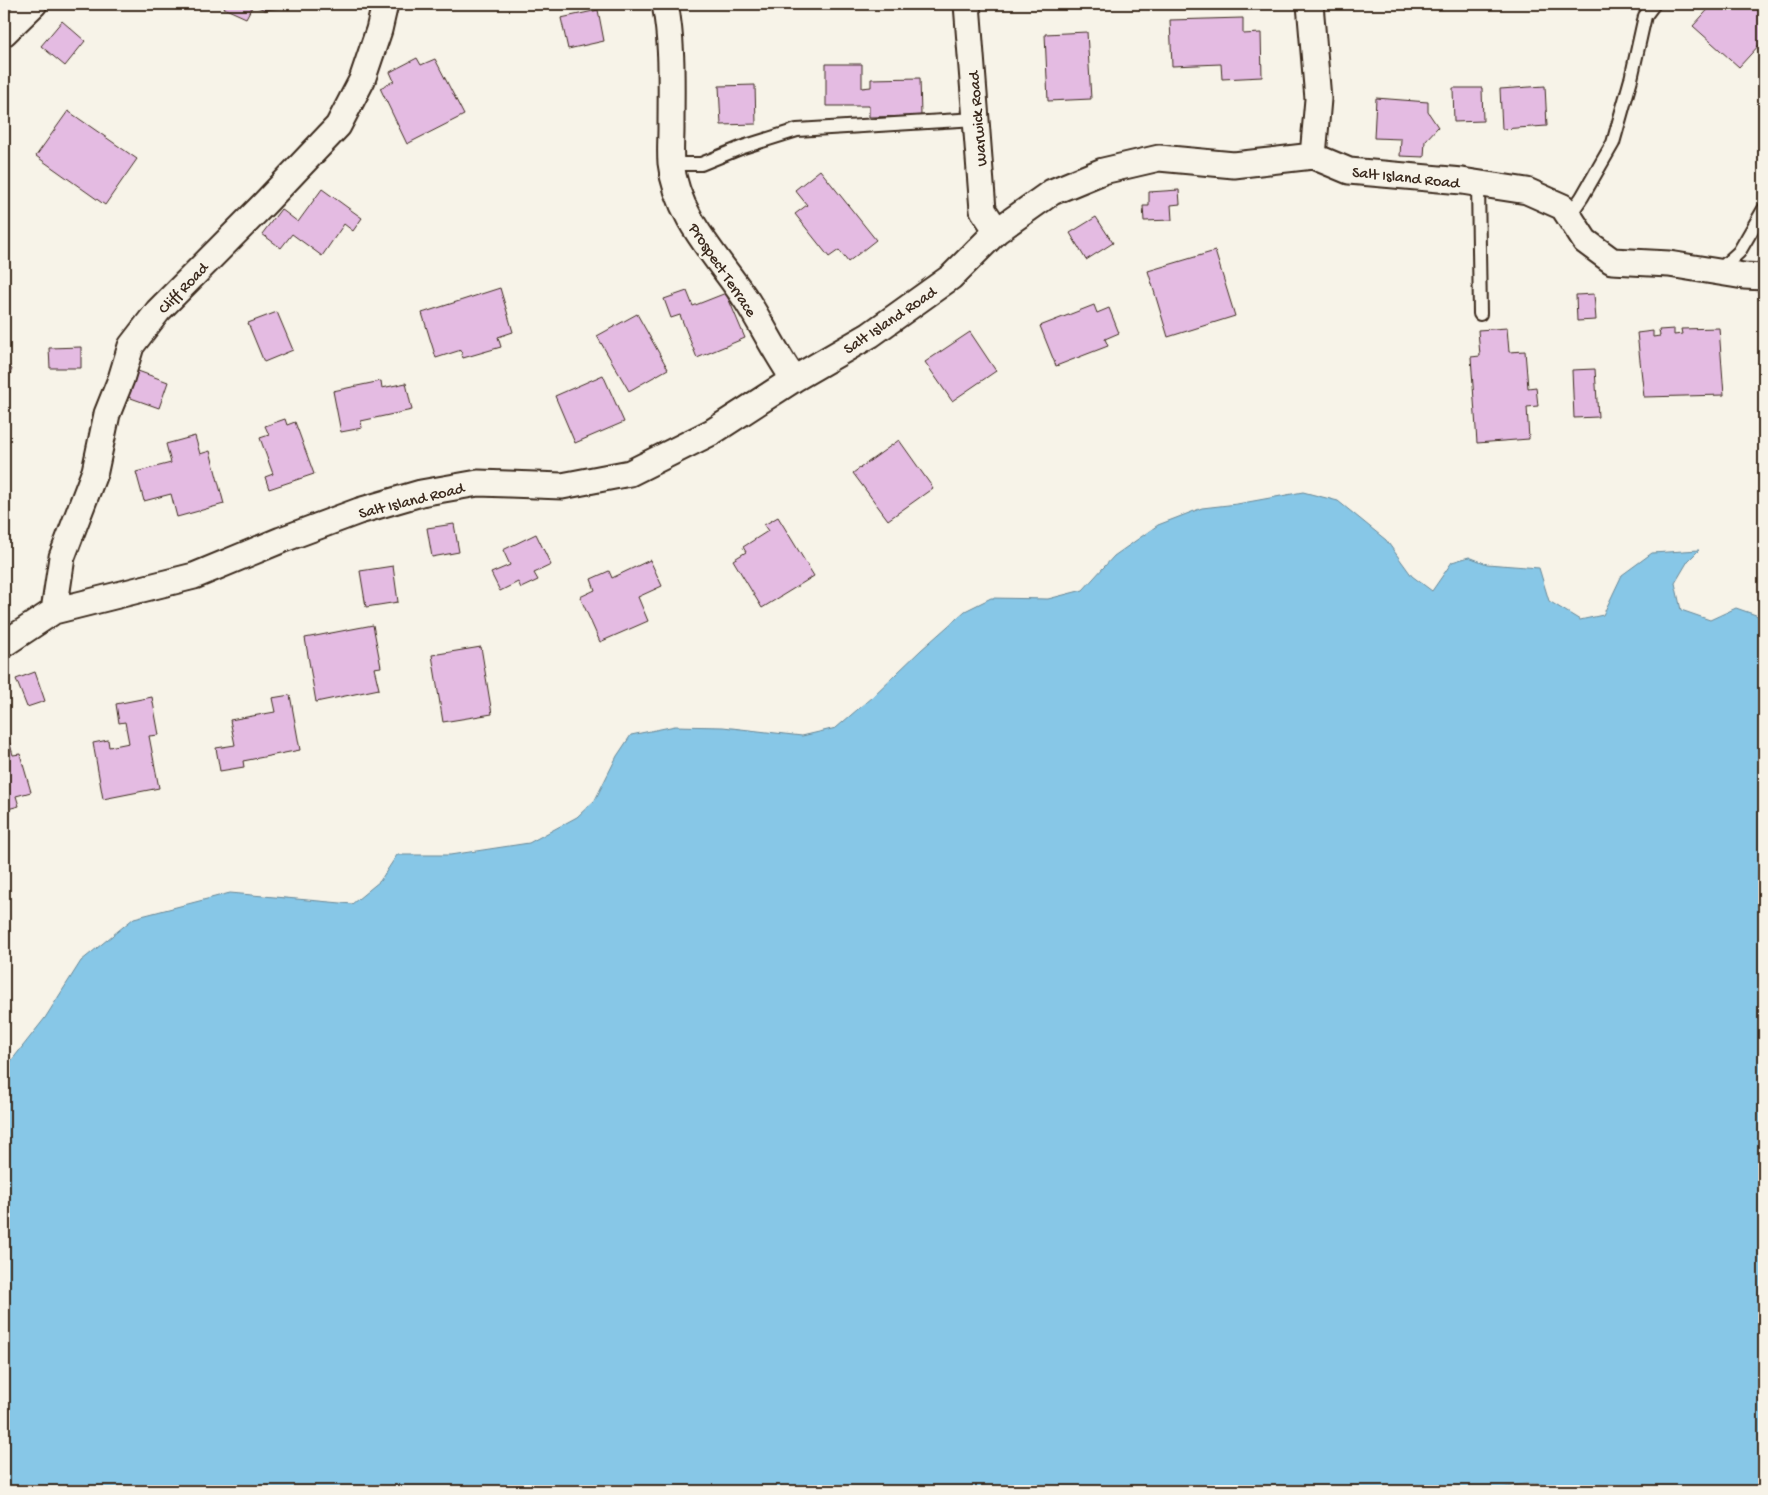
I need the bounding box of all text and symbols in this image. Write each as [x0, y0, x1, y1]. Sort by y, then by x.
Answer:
street label: Warwick Road [966, 69, 993, 167]
street label: Salt Island Road [1351, 164, 1462, 195]
street label: Prospect Terrace [682, 220, 760, 322]
street label: Cliff Road [155, 259, 215, 319]
street label: Salt Island Road [841, 283, 942, 360]
street label: Salt Island Road [357, 480, 468, 525]

